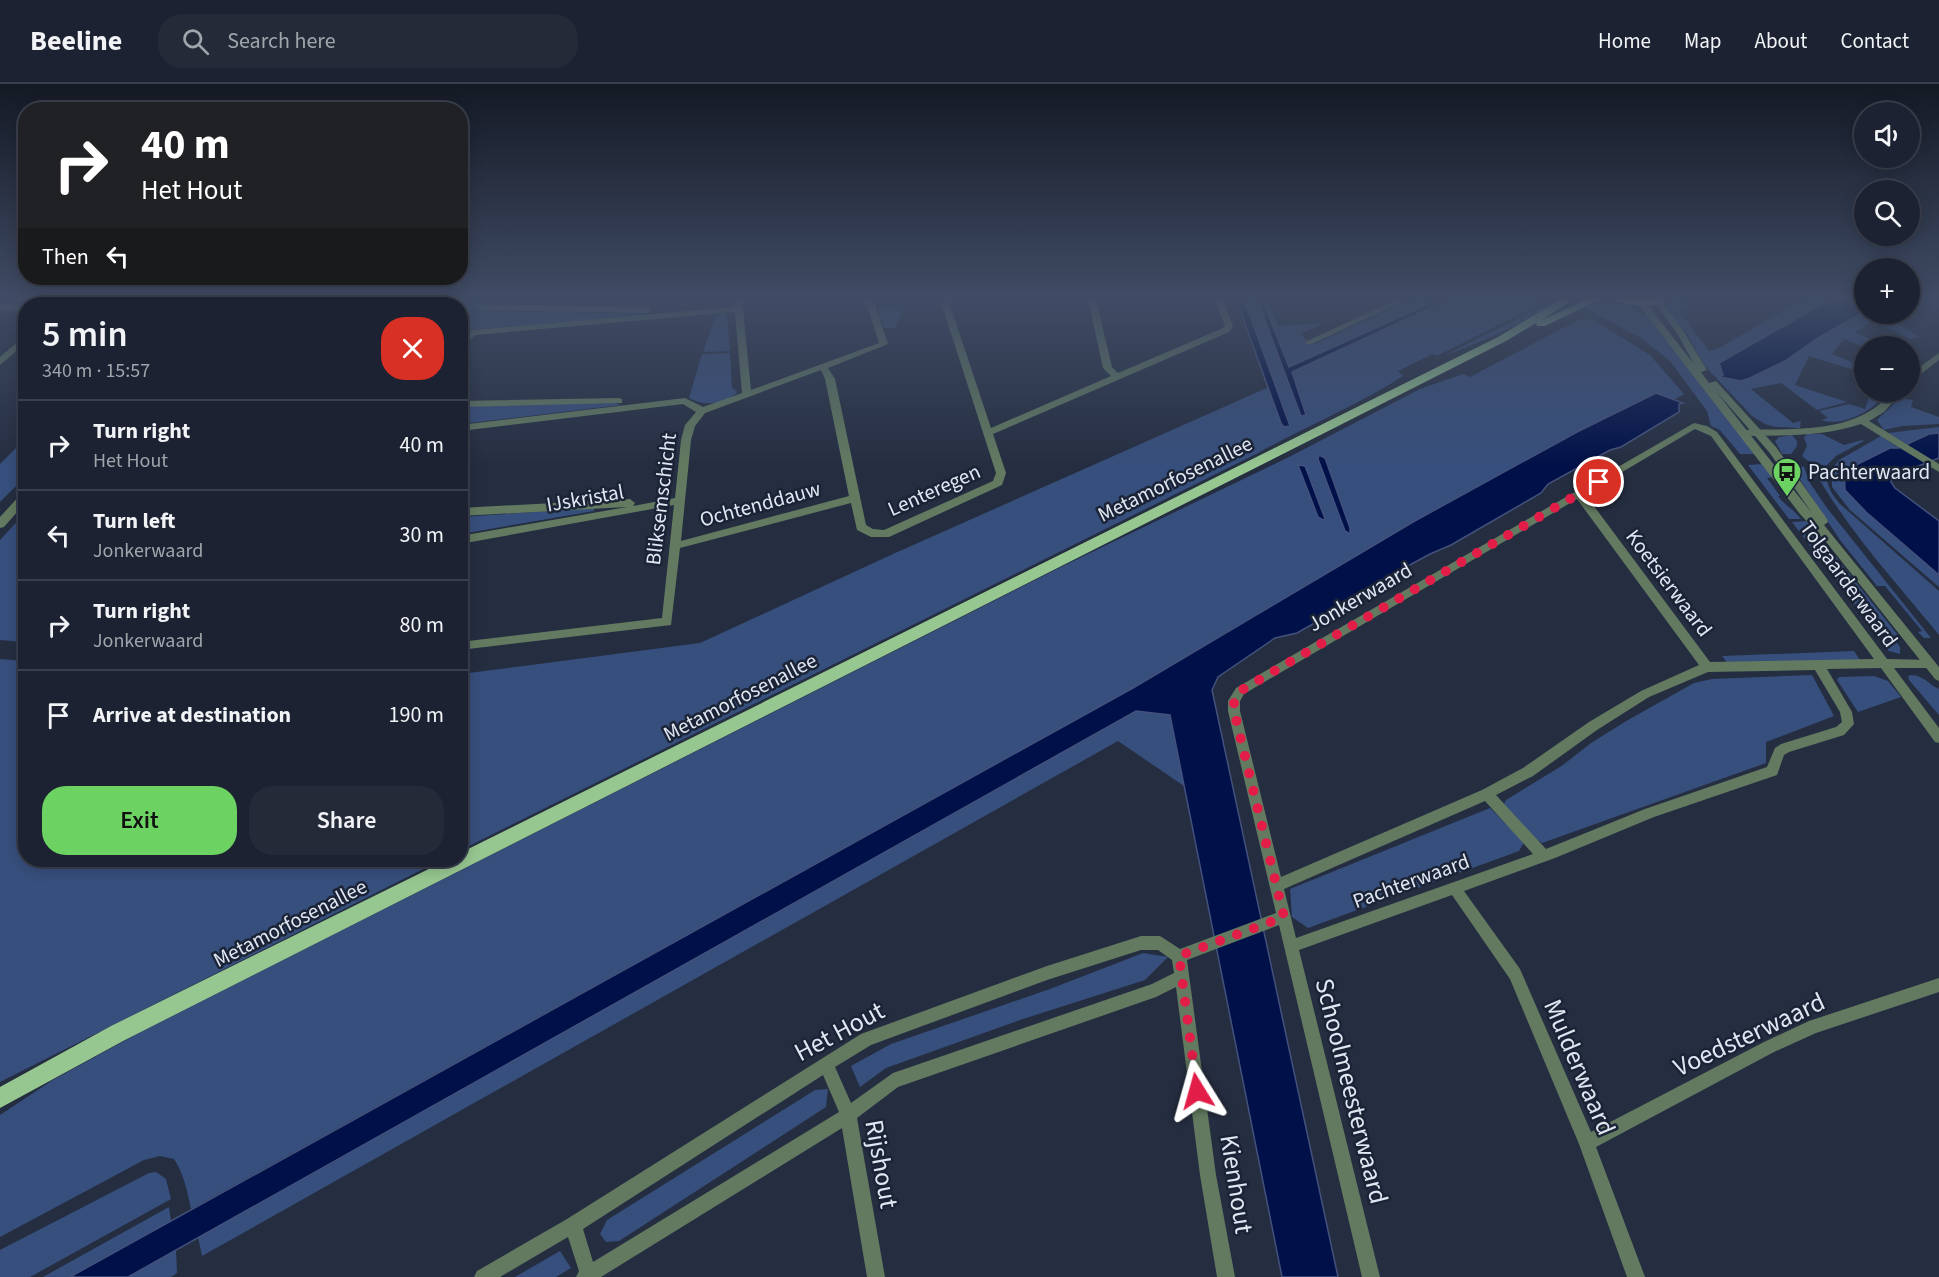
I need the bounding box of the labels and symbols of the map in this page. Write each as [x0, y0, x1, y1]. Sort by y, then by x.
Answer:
street label: Metamorfosenallee [1093, 429, 1257, 529]
street label: Bliksemschicht [638, 431, 684, 567]
street label: Lenteregen [883, 456, 985, 524]
pin [1573, 456, 1624, 507]
bus stop icon: Pachterwaard [1771, 456, 1803, 498]
place label: Pachterwaard [1808, 457, 1930, 487]
street label: Ochtenddauw [696, 473, 824, 535]
street label: IJskristal [544, 476, 626, 520]
street label: Tolgaarderwaard [1793, 515, 1905, 653]
street label: Koetsierwaard [1619, 523, 1719, 643]
street label: Jonkerwaard [1302, 555, 1418, 639]
street label: Metamorfosenallee [658, 645, 822, 749]
street label: Pachterwaard [1348, 846, 1474, 916]
street label: Metamorfosenallee [208, 871, 372, 975]
street label: Schoolmeesterwaard [1306, 975, 1397, 1208]
street label: Voedsterwaard [1667, 983, 1831, 1086]
street label: Het Hout [787, 992, 891, 1071]
street label: Mulderwaard [1534, 994, 1625, 1141]
position arrow [1165, 1059, 1229, 1123]
street label: Rijshout [856, 1117, 908, 1212]
street label: Kienhout [1210, 1132, 1263, 1236]

